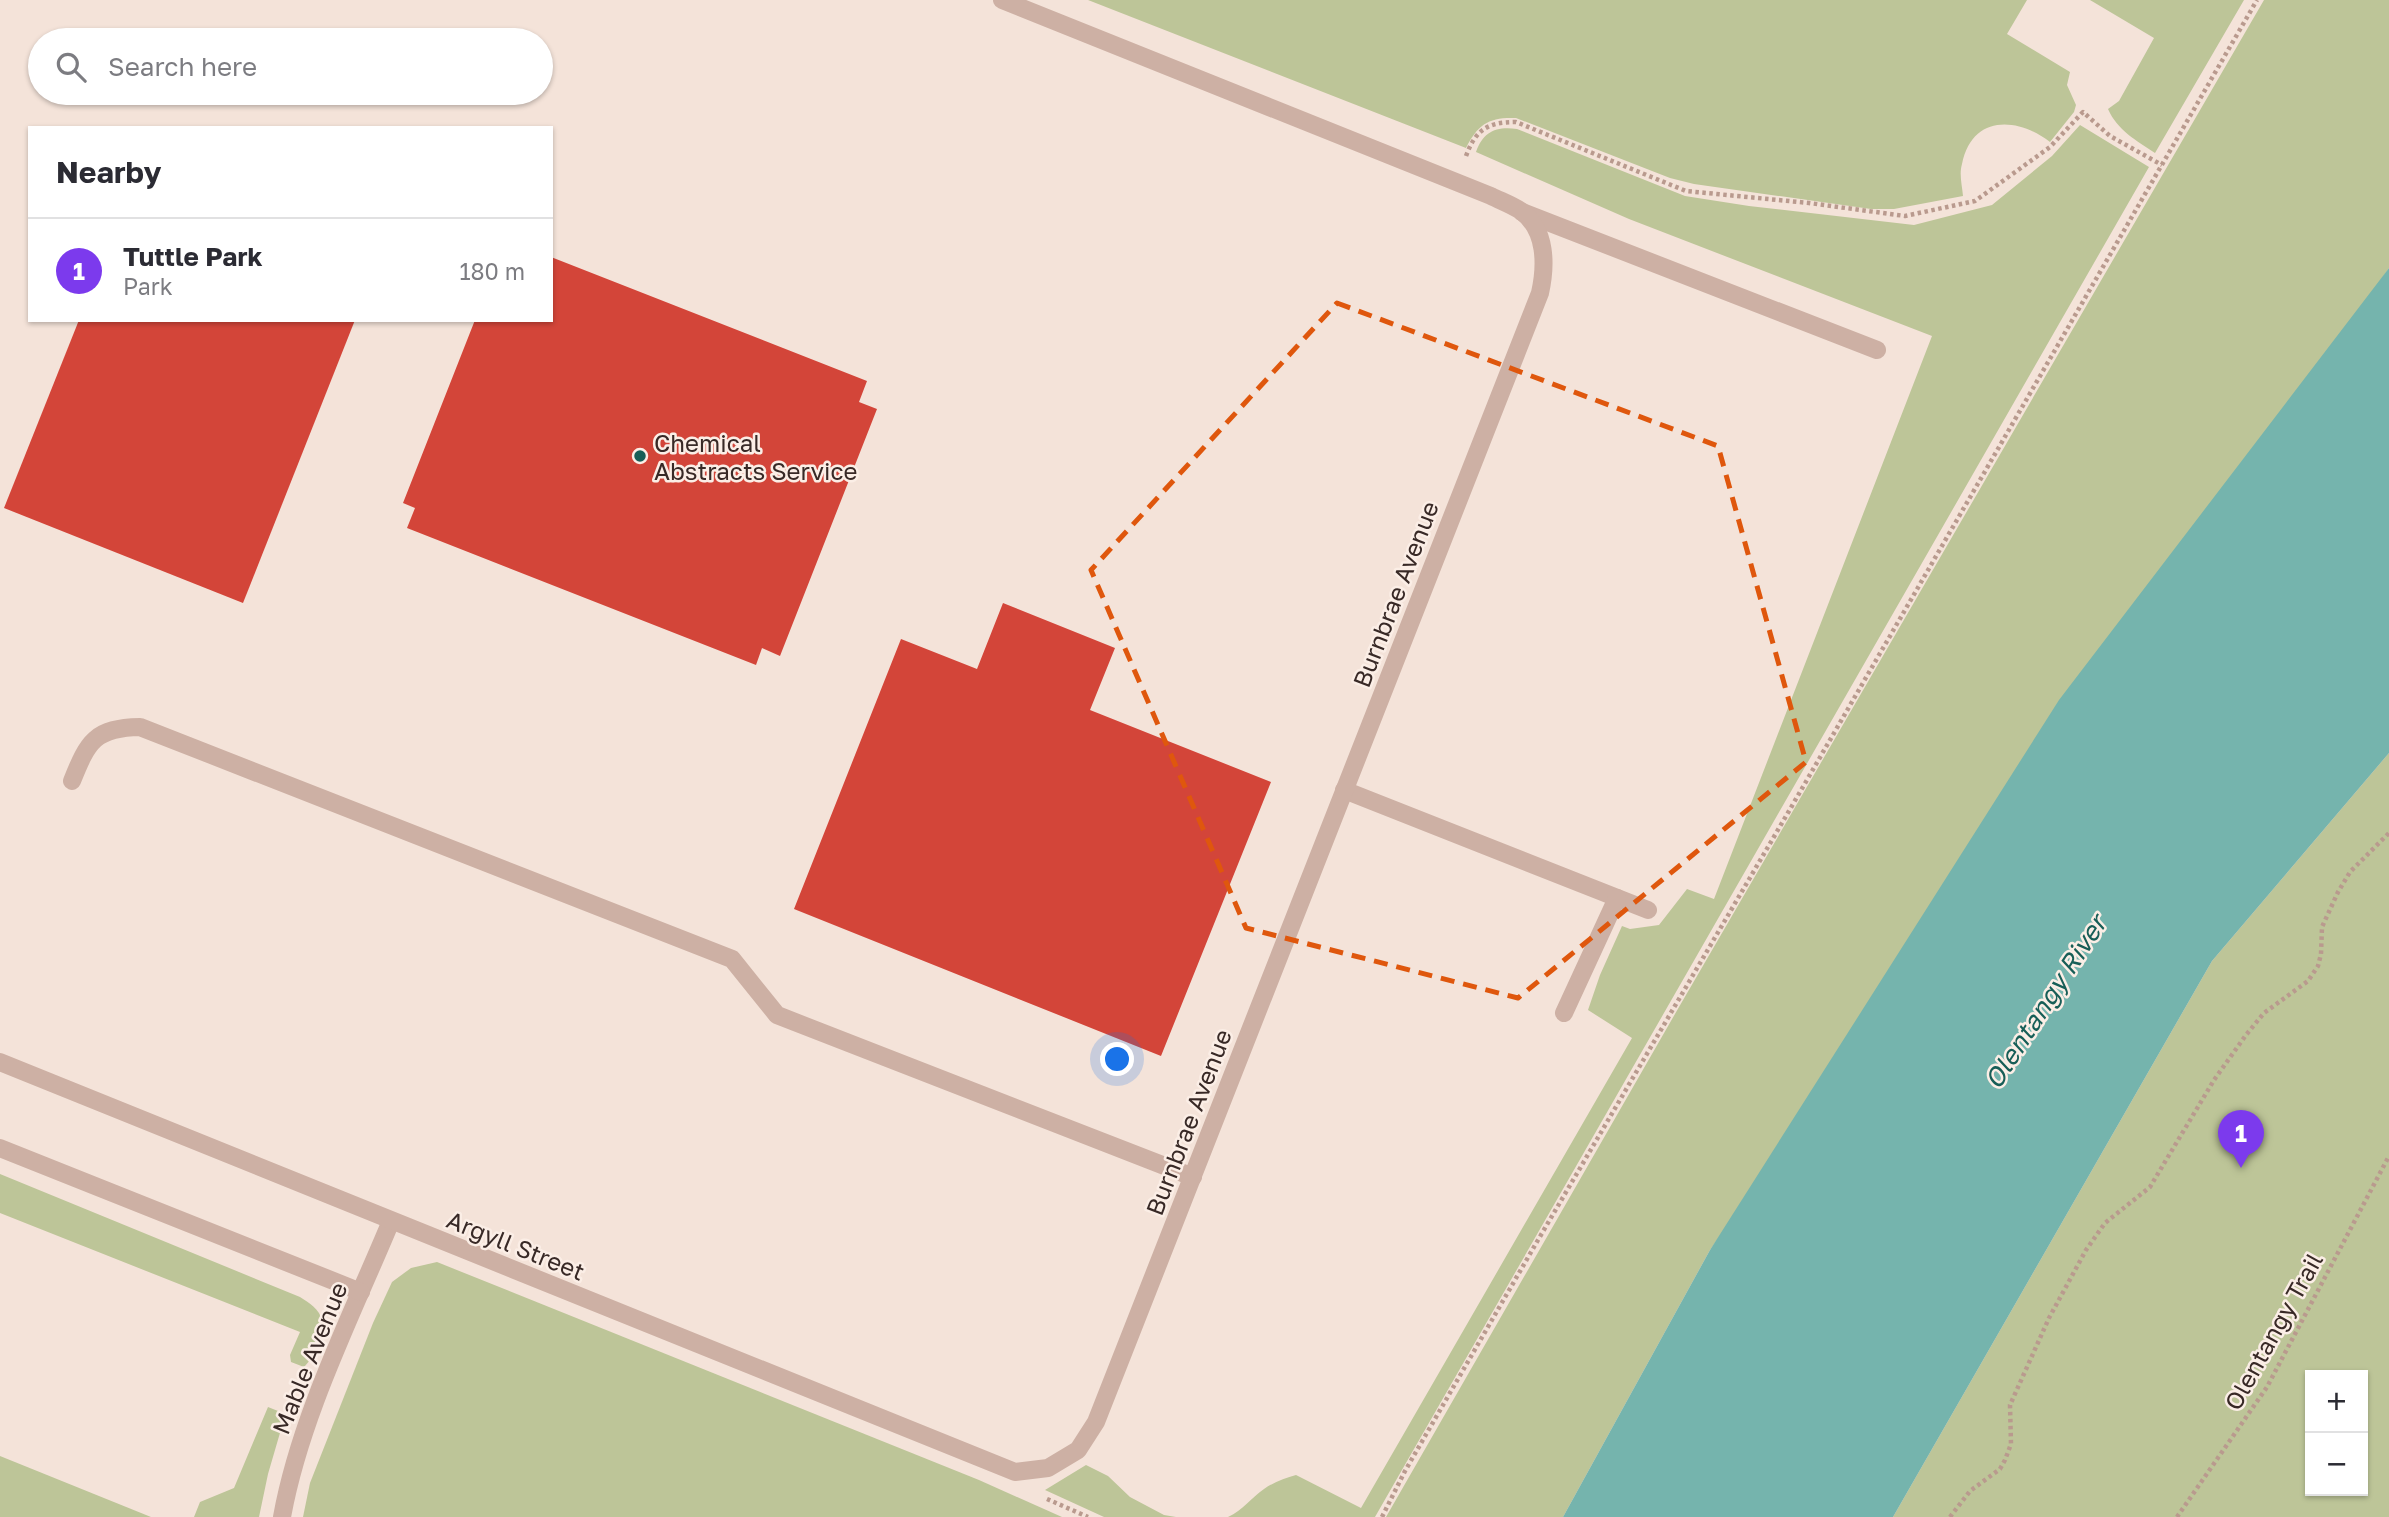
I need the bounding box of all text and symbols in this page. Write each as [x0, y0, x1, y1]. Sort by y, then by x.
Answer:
search box [28, 28, 553, 105]
icon: search [52, 48, 90, 86]
text: Search here [108, 51, 257, 82]
text: Nearby [56, 154, 161, 190]
text: Tuttle Park [123, 241, 263, 272]
text: 1 [73, 257, 85, 285]
text: 180 m [459, 257, 525, 285]
text: Park [123, 272, 173, 300]
place label: Chemical Abstracts Service [654, 428, 857, 485]
marker: Chemical Abstracts Service [632, 448, 648, 464]
street label: Burnbrae Avenue [1346, 497, 1444, 691]
water label: Olentangy River [1977, 906, 2115, 1094]
street label: Burnbrae Avenue [1139, 1025, 1237, 1219]
your location [1100, 1042, 1134, 1076]
pin: 1 [2218, 1110, 2264, 1168]
street label: Argyll Street [443, 1204, 589, 1286]
street label: Olentangy Trail [2218, 1247, 2328, 1415]
street label: Mable Avenue [265, 1278, 353, 1438]
map controls [2305, 1370, 2368, 1496]
button: + [2305, 1370, 2368, 1433]
button: − [2305, 1433, 2368, 1496]

